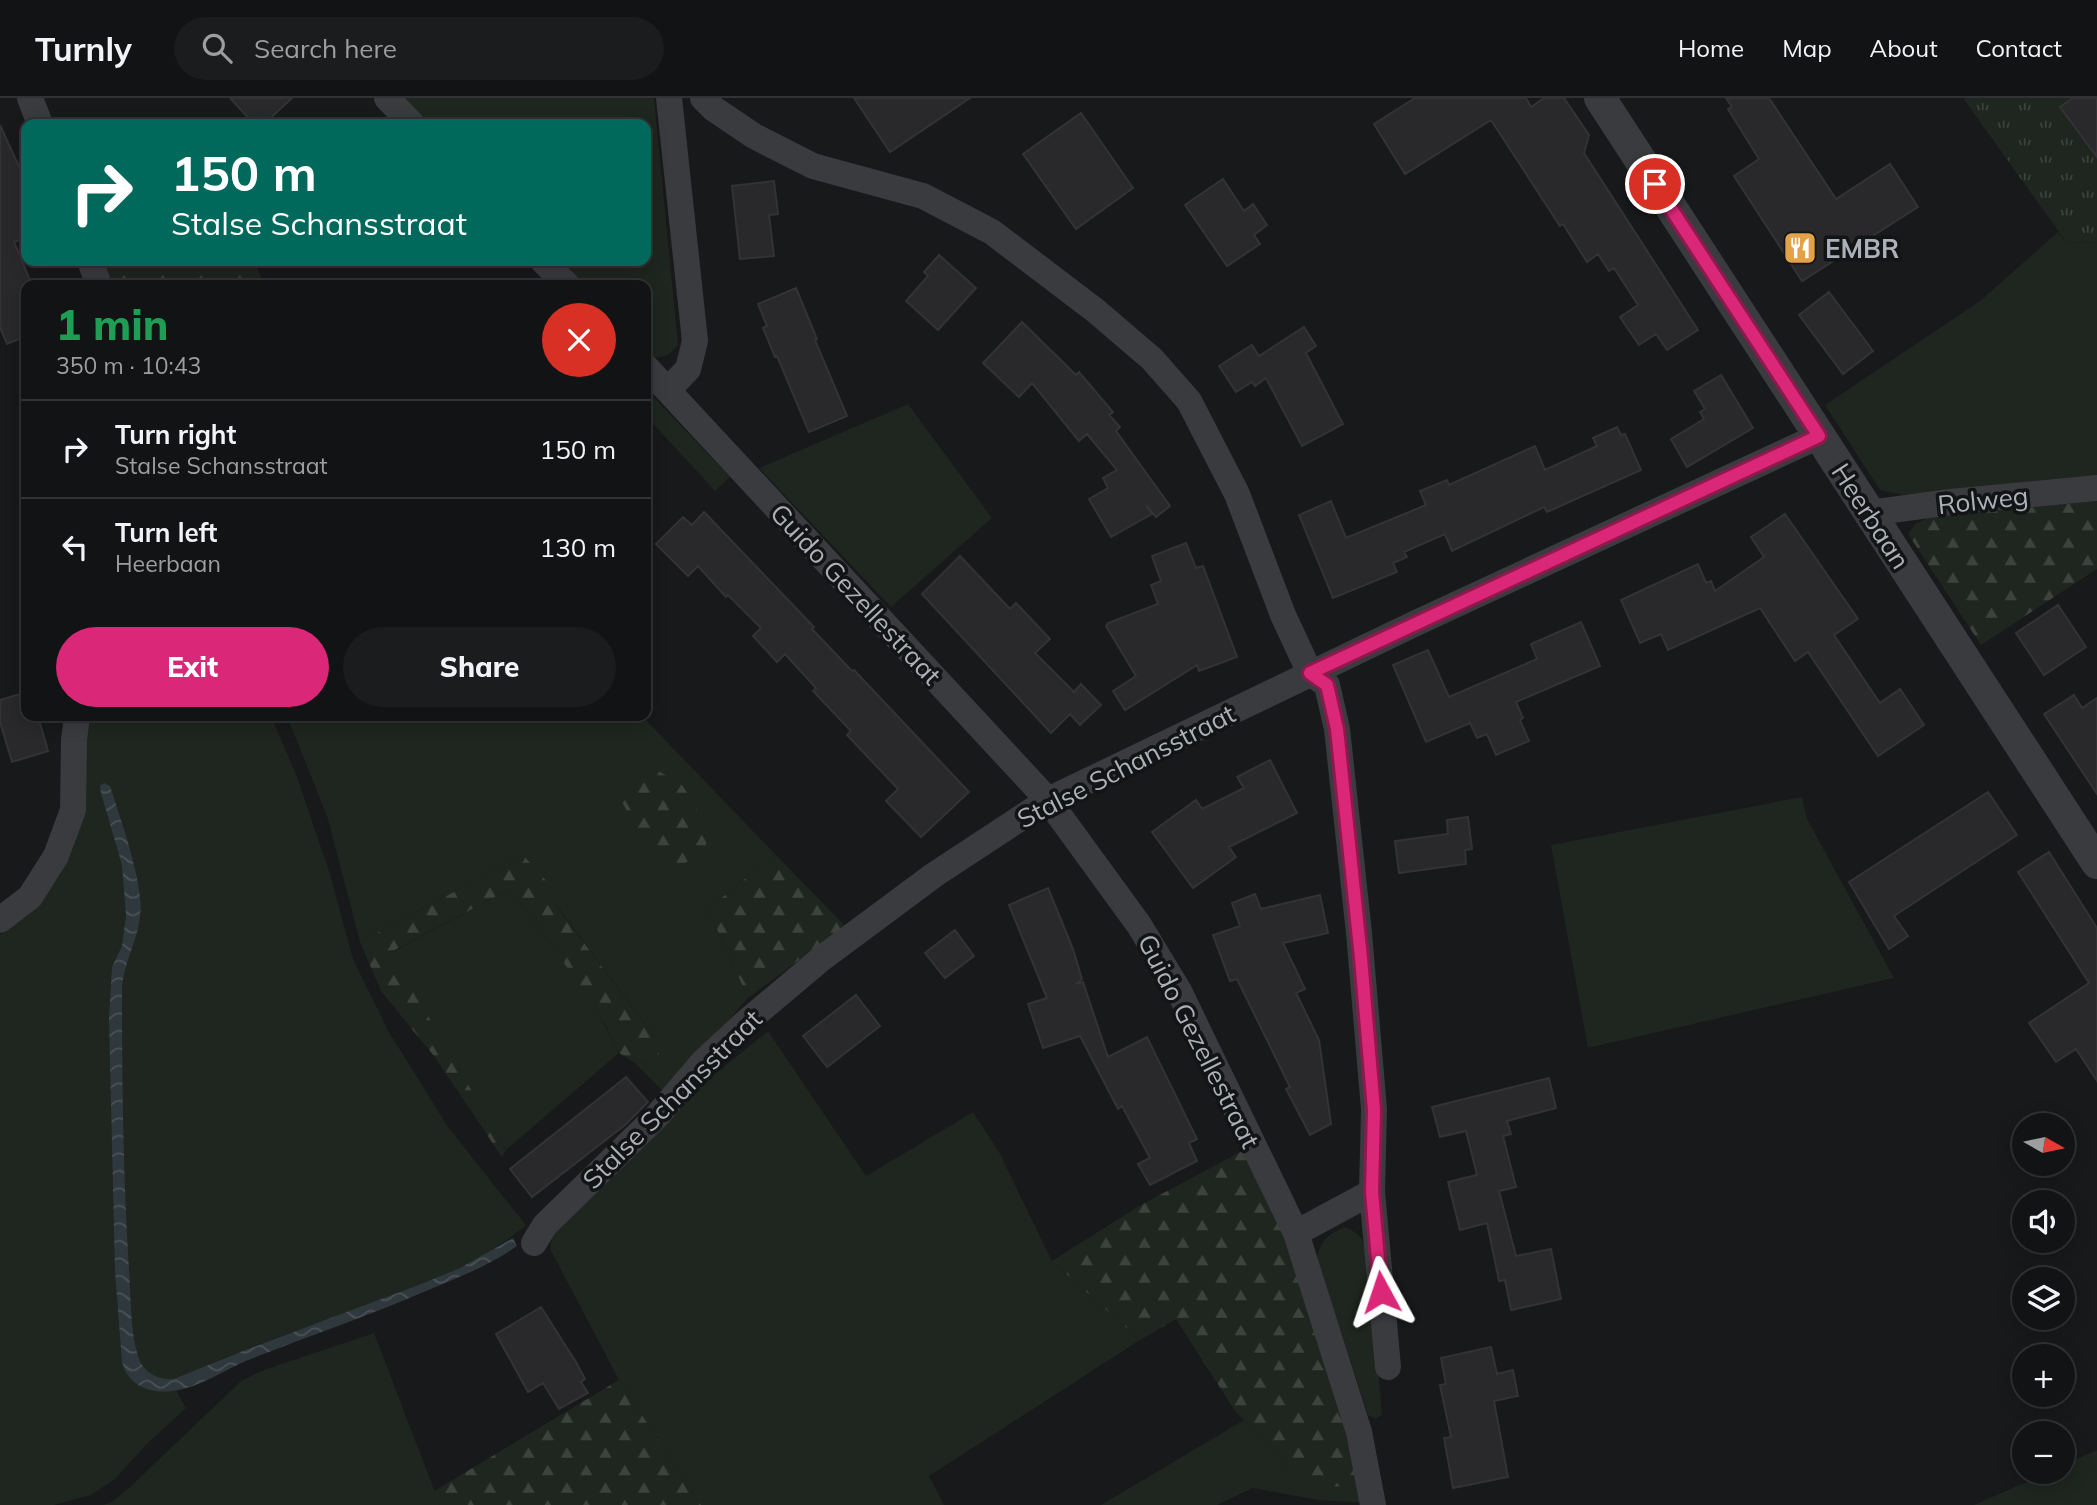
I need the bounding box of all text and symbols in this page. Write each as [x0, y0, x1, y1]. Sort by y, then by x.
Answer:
search box [174, 17, 664, 80]
text: Turnly [35, 28, 132, 69]
icon: search [198, 29, 236, 67]
text: Search here [254, 32, 397, 65]
text: Home [1678, 33, 1744, 63]
text: Map [1782, 33, 1832, 63]
text: About [1870, 33, 1938, 63]
text: Contact [1976, 33, 2062, 63]
text: 150 m [171, 142, 317, 203]
icon: right [56, 147, 147, 238]
pin [1625, 154, 1685, 214]
icon: arrive [1636, 165, 1674, 203]
text: Stalse Schansstraat [171, 203, 467, 243]
restaurant icon: EMBR [1781, 229, 1819, 267]
place label: EMBR [1825, 232, 1899, 265]
text: 1 min [56, 298, 169, 351]
button: close [542, 303, 616, 377]
text: 350 m · 10:43 [56, 351, 201, 380]
text: Turn right [115, 418, 236, 451]
icon: right [56, 430, 94, 468]
text: 150 m [540, 433, 616, 466]
text: Stalse Schansstraat [115, 451, 328, 480]
street label: Heerbaan [1825, 457, 1917, 575]
street label: Rolweg [1936, 479, 2030, 521]
street label: Guido Gezellestraat [763, 496, 949, 692]
text: Turn left [115, 516, 217, 549]
icon: left [56, 528, 94, 566]
text: 130 m [540, 531, 616, 564]
text: Heerbaan [115, 549, 221, 578]
button: Exit [56, 627, 329, 707]
button: Share [343, 627, 616, 707]
street label: Stalse Schansstraat [1011, 697, 1241, 835]
street label: Guido Gezellestraat [1131, 928, 1267, 1154]
street label: Stalse Schansstraat [575, 1002, 769, 1196]
north arrow [2012, 1113, 2076, 1176]
map controls [2012, 1113, 2075, 1484]
button: sound [2012, 1190, 2075, 1253]
position arrow [1344, 1255, 1418, 1329]
button: layers [2012, 1267, 2075, 1330]
button: + [2012, 1344, 2075, 1407]
button: − [2012, 1421, 2075, 1484]

